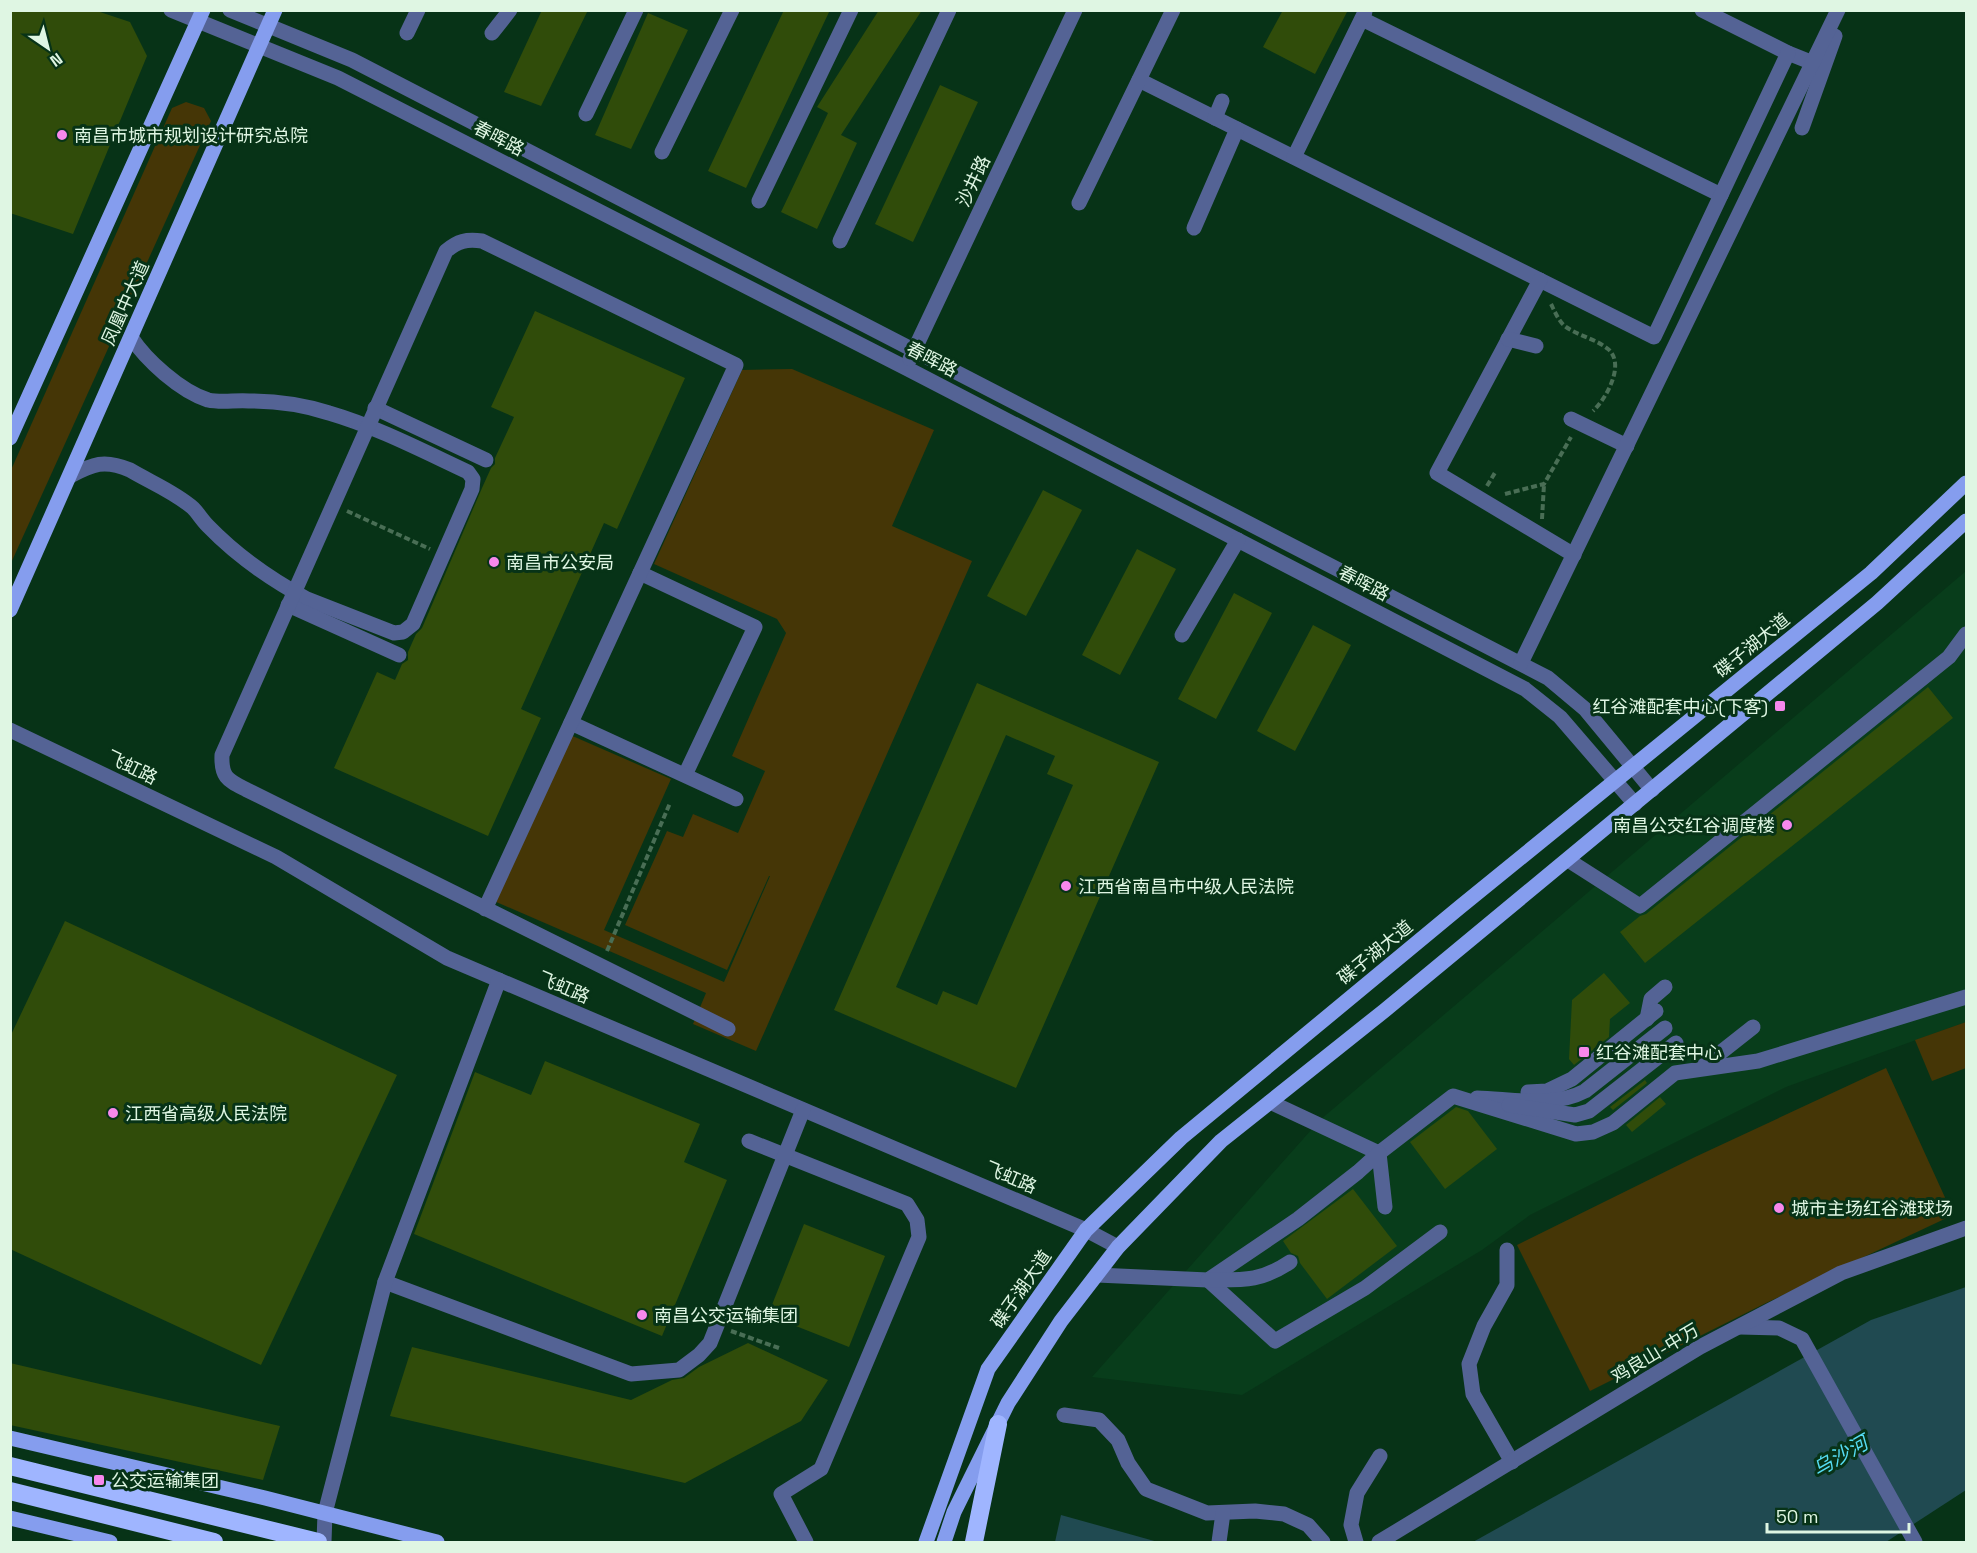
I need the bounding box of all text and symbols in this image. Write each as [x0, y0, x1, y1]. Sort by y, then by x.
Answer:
north arrow [18, 18, 78, 78]
text: N [46, 48, 67, 72]
street label: 春晖路 [470, 115, 528, 161]
place label: 南昌市城市规划设计研究总院 [74, 124, 308, 147]
marker: 南昌市城市规划设计研究总院 [55, 128, 69, 142]
street label: 沙井路 [951, 152, 995, 210]
street label: 凤凰中大道 [96, 257, 154, 349]
street label: 春晖路 [903, 336, 961, 382]
place label: 南昌市公安局 [506, 551, 614, 574]
marker: 南昌市公安局 [487, 555, 501, 569]
street label: 春晖路 [1335, 560, 1393, 606]
street label: 碟子湖大道 [1710, 608, 1794, 682]
place label: 红谷滩配套中心(下客) [1592, 695, 1768, 718]
marker: 红谷滩配套中心(下客) [1773, 699, 1787, 713]
street label: 飞虹路 [103, 745, 161, 789]
place label: 南昌公交红谷调度楼 [1613, 814, 1775, 837]
marker: 南昌公交红谷调度楼 [1780, 818, 1794, 832]
place label: 江西省南昌市中级人民法院 [1078, 875, 1294, 898]
marker: 江西省南昌市中级人民法院 [1059, 879, 1073, 893]
street label: 碟子湖大道 [1333, 915, 1417, 989]
street label: 飞虹路 [535, 966, 593, 1008]
place label: 红谷滩配套中心 [1596, 1041, 1722, 1064]
marker: 红谷滩配套中心 [1577, 1045, 1591, 1059]
place label: 江西省高级人民法院 [125, 1102, 287, 1125]
marker: 江西省高级人民法院 [106, 1106, 120, 1120]
street label: 飞虹路 [982, 1156, 1040, 1198]
place label: 城市主场红谷滩球场 [1791, 1197, 1953, 1220]
marker: 城市主场红谷滩球场 [1772, 1201, 1786, 1215]
street label: 碟子湖大道 [986, 1246, 1056, 1332]
place label: 南昌公交运输集团 [654, 1304, 798, 1327]
marker: 南昌公交运输集团 [635, 1308, 649, 1322]
street label: 鸡良山-中万 [1607, 1318, 1703, 1388]
water label: 乌沙河 [1808, 1428, 1876, 1482]
place label: 公交运输集团 [111, 1469, 219, 1492]
marker: 公交运输集团 [92, 1473, 106, 1487]
scale bar [1767, 1496, 1910, 1534]
text: 50 m [1776, 1505, 1818, 1528]

